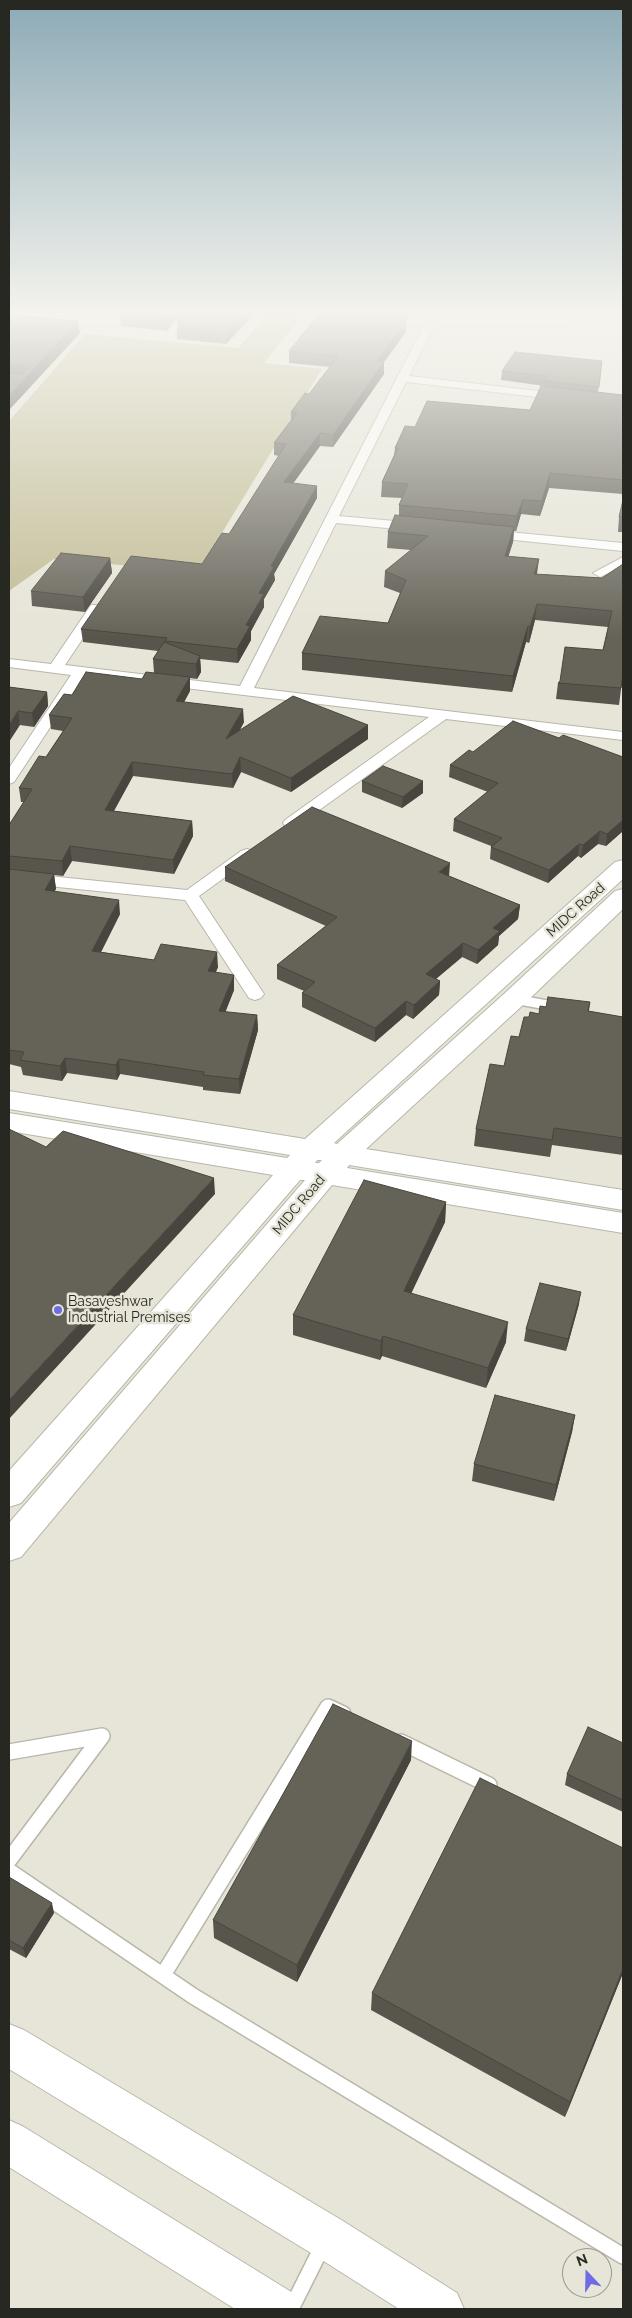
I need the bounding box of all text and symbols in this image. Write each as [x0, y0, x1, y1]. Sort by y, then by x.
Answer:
street label: MIDC Road [543, 879, 609, 941]
street label: MIDC Road [269, 1172, 329, 1238]
place label: Basaveshwar Industrial Premises [68, 1294, 190, 1326]
marker: Basaveshwar Industrial Premises [52, 1304, 64, 1316]
north arrow [562, 2248, 612, 2298]
text: N [574, 2251, 590, 2269]

